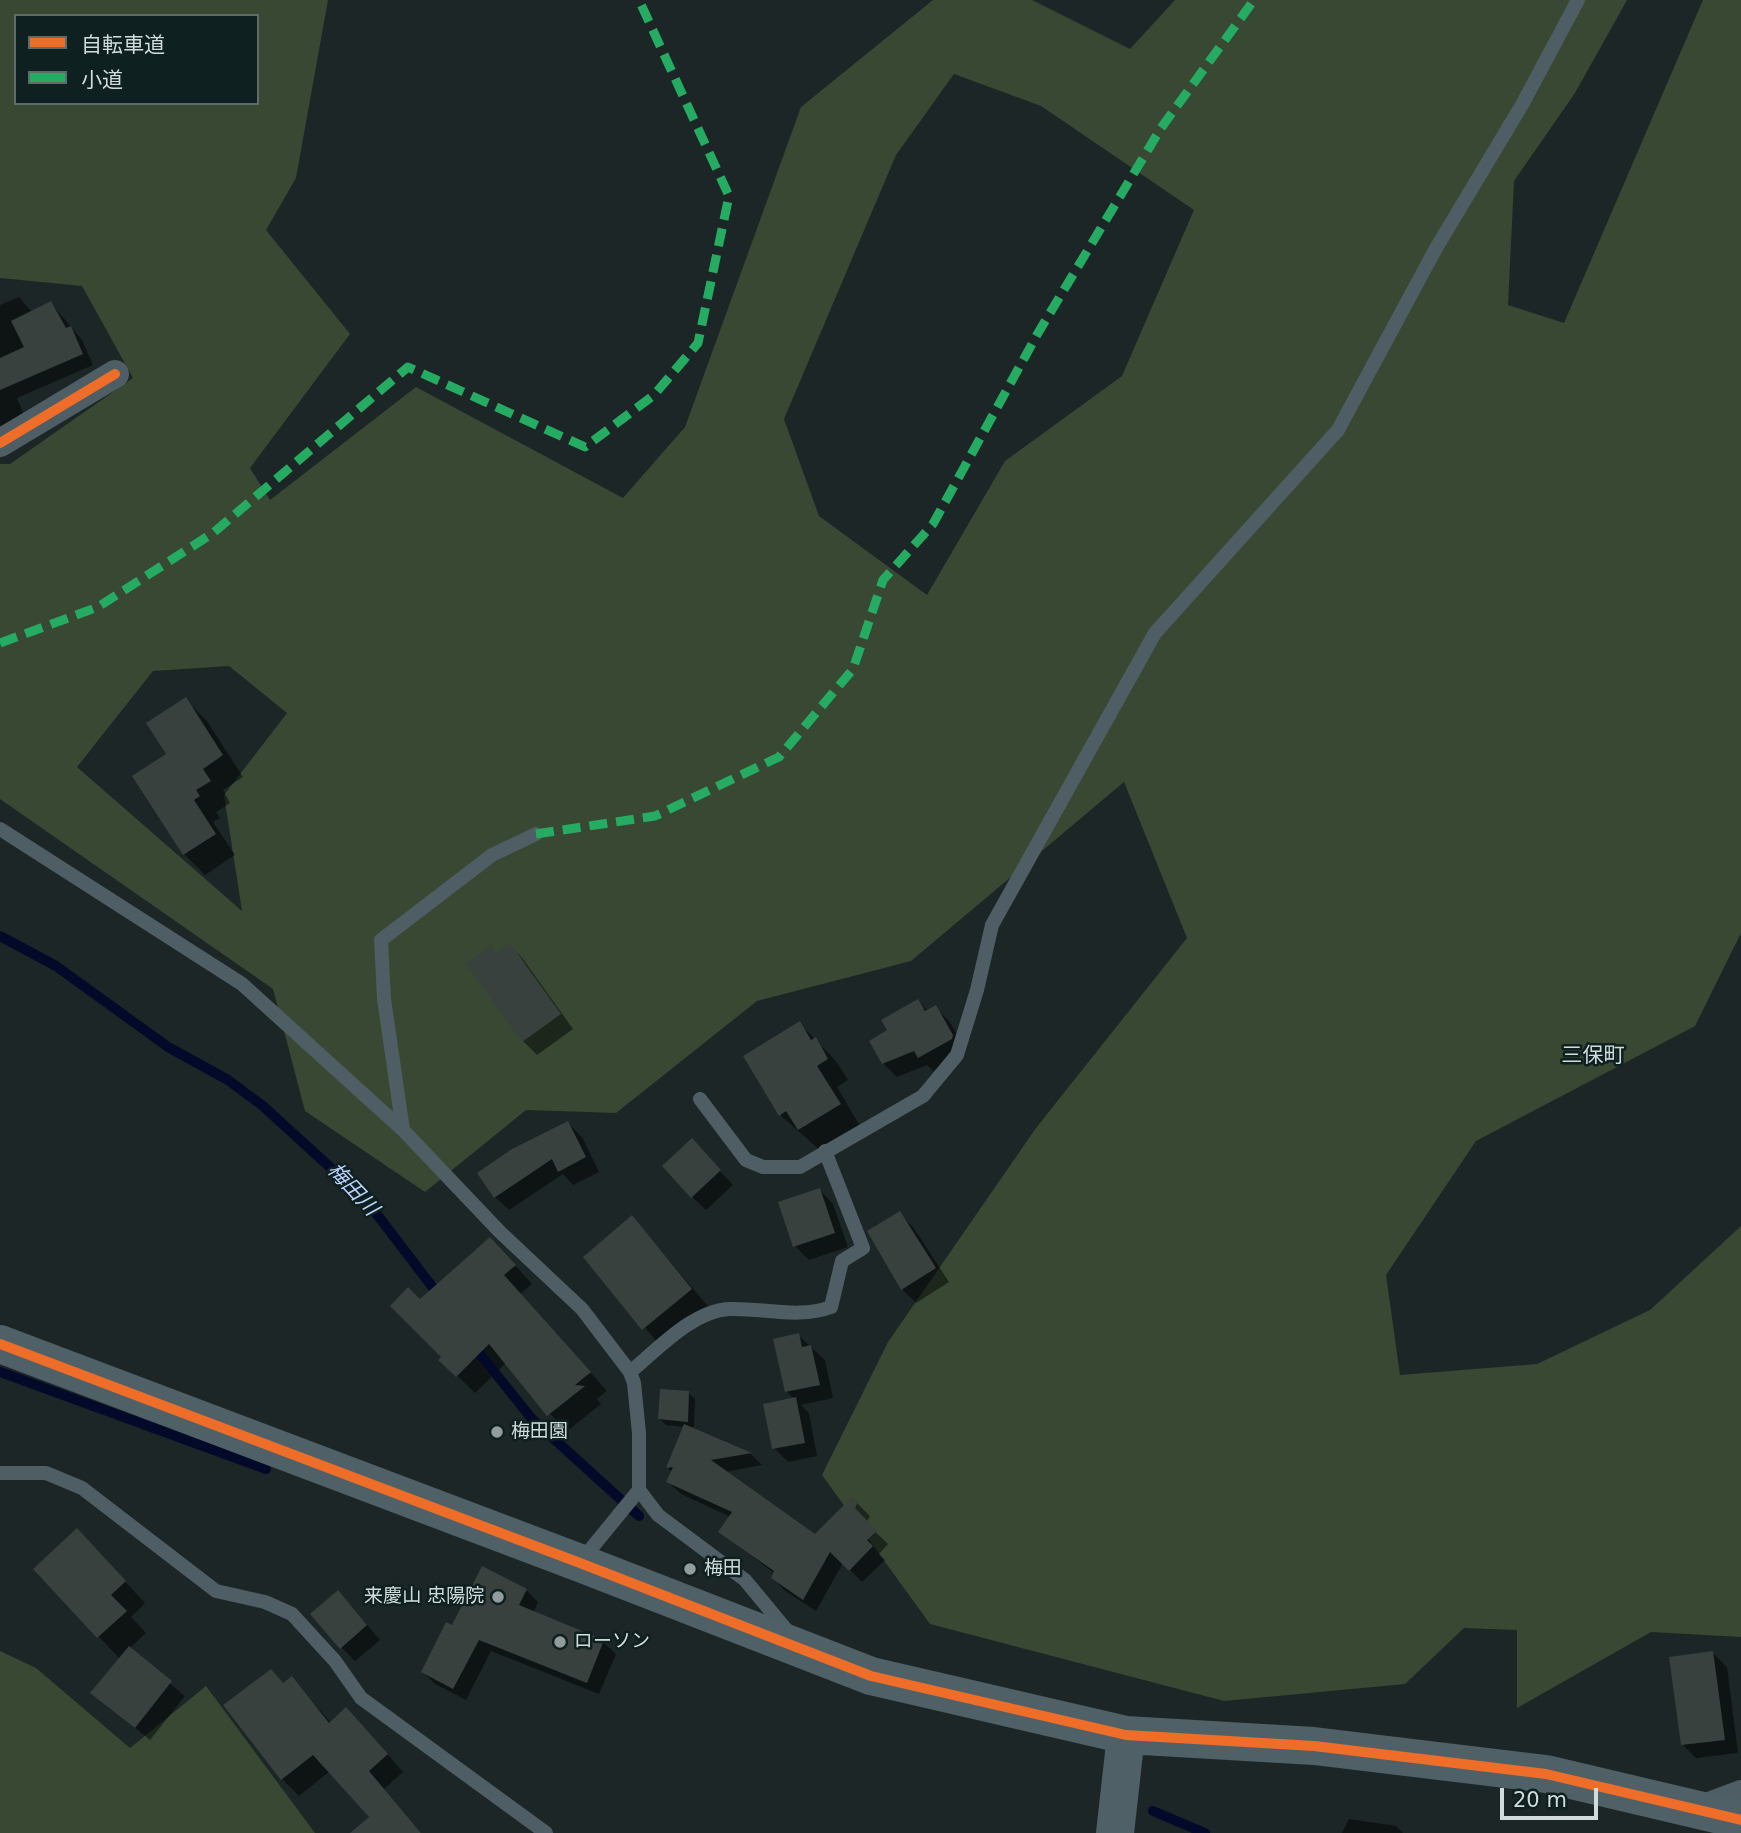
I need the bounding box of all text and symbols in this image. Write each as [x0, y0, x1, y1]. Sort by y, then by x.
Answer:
legend [14, 14, 259, 105]
text: 自転車道 [81, 33, 165, 57]
text: 小道 [81, 68, 123, 92]
district label: 三保町 [1562, 1044, 1624, 1070]
water label: 梅田川 [321, 1158, 383, 1222]
place label: 梅田園 [511, 1421, 568, 1443]
marker: 梅田園 [489, 1424, 505, 1440]
place label: 梅田 [704, 1558, 742, 1580]
marker: 梅田 [682, 1561, 698, 1577]
place label: 来慶山 忠陽院 [364, 1586, 484, 1608]
marker: 来慶山 忠陽院 [490, 1589, 506, 1605]
place label: ローソン [574, 1631, 650, 1653]
marker: ローソン [552, 1634, 568, 1650]
scale bar [1503, 1773, 1601, 1817]
text: 20 m [1513, 1788, 1567, 1812]

